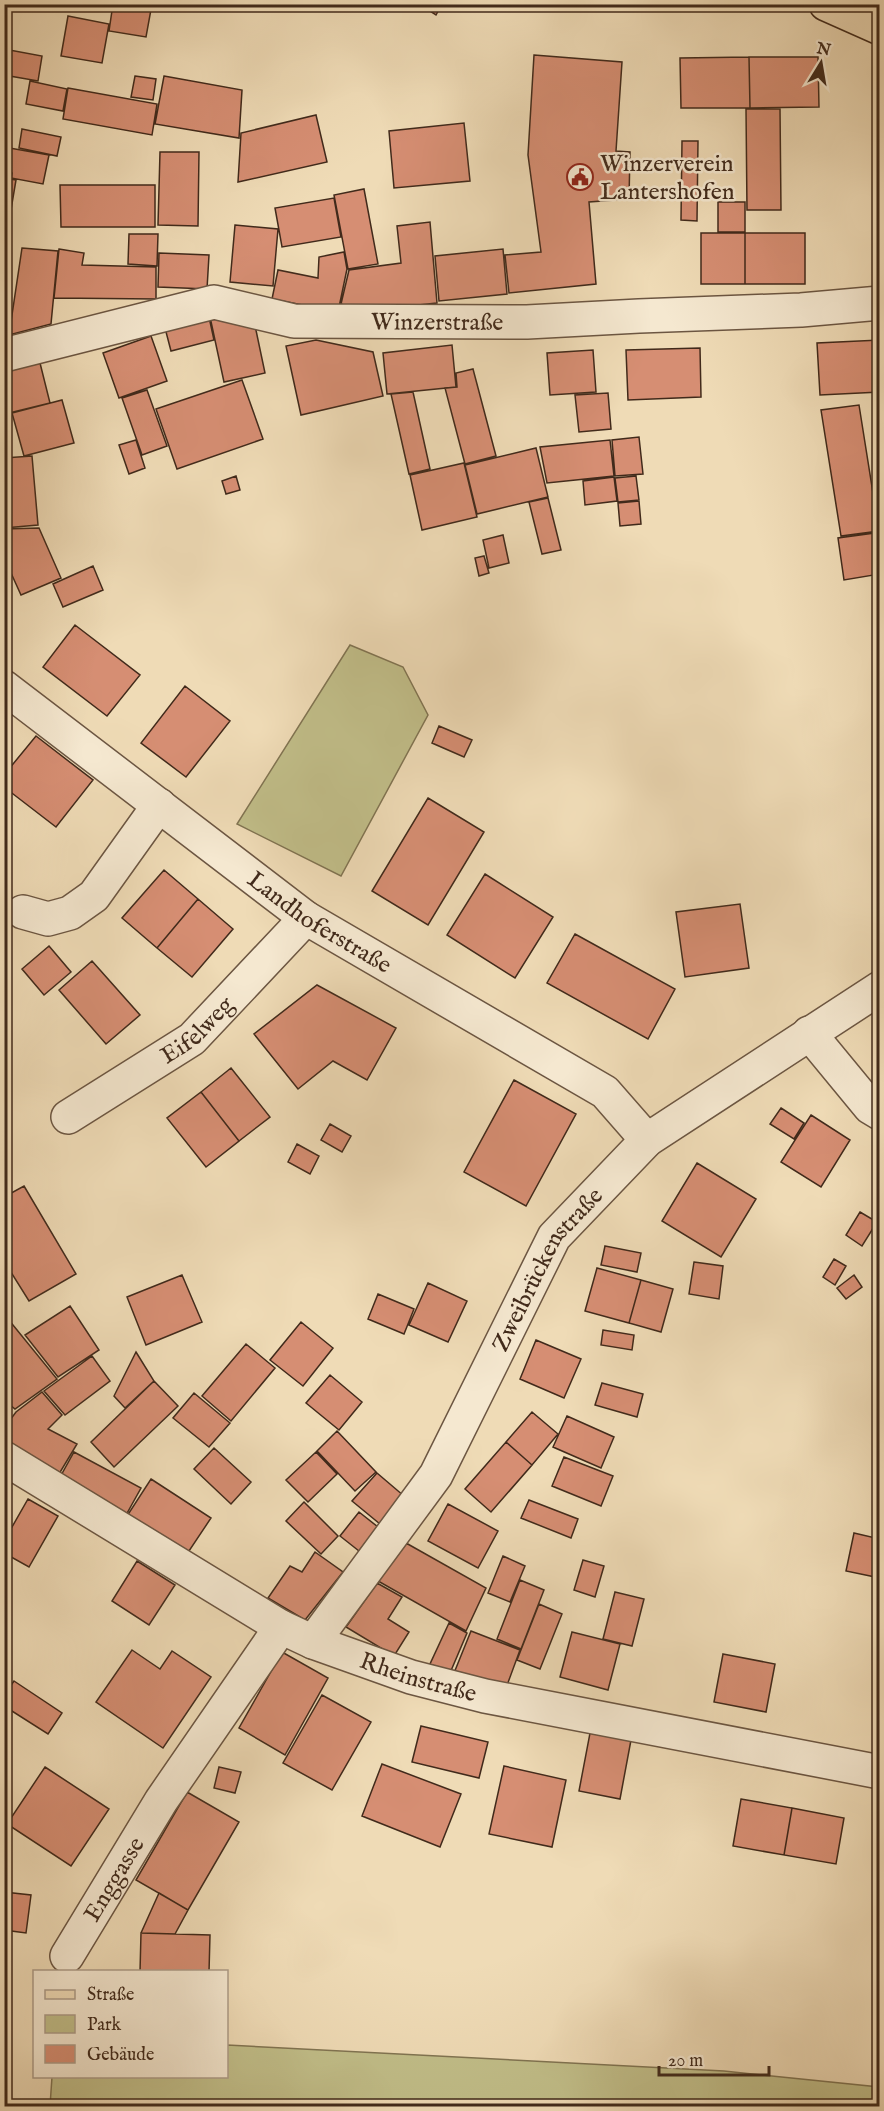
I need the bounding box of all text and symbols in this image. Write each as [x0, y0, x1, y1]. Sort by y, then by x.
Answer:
north arrow [791, 33, 851, 93]
text: N [814, 39, 832, 61]
place label: Winzerverein Lantershofen [600, 149, 735, 208]
public building icon: Winzerverein Lantershofen [565, 162, 595, 192]
street label: Winzerstraße [371, 307, 503, 339]
street label: Landhoferstraße [241, 865, 397, 981]
street label: Eifelweg [155, 990, 242, 1072]
street label: Zweibrückenstraße [486, 1181, 610, 1357]
street label: Rheinstraße [355, 1646, 480, 1710]
street label: Enggasse [77, 1832, 153, 1928]
legend [33, 1970, 228, 2078]
text: Straße [87, 1984, 134, 2007]
text: Park [87, 2014, 122, 2037]
scale bar [659, 2039, 768, 2077]
text: Gebäude [87, 2044, 154, 2067]
text: 20 m [668, 2050, 703, 2073]

